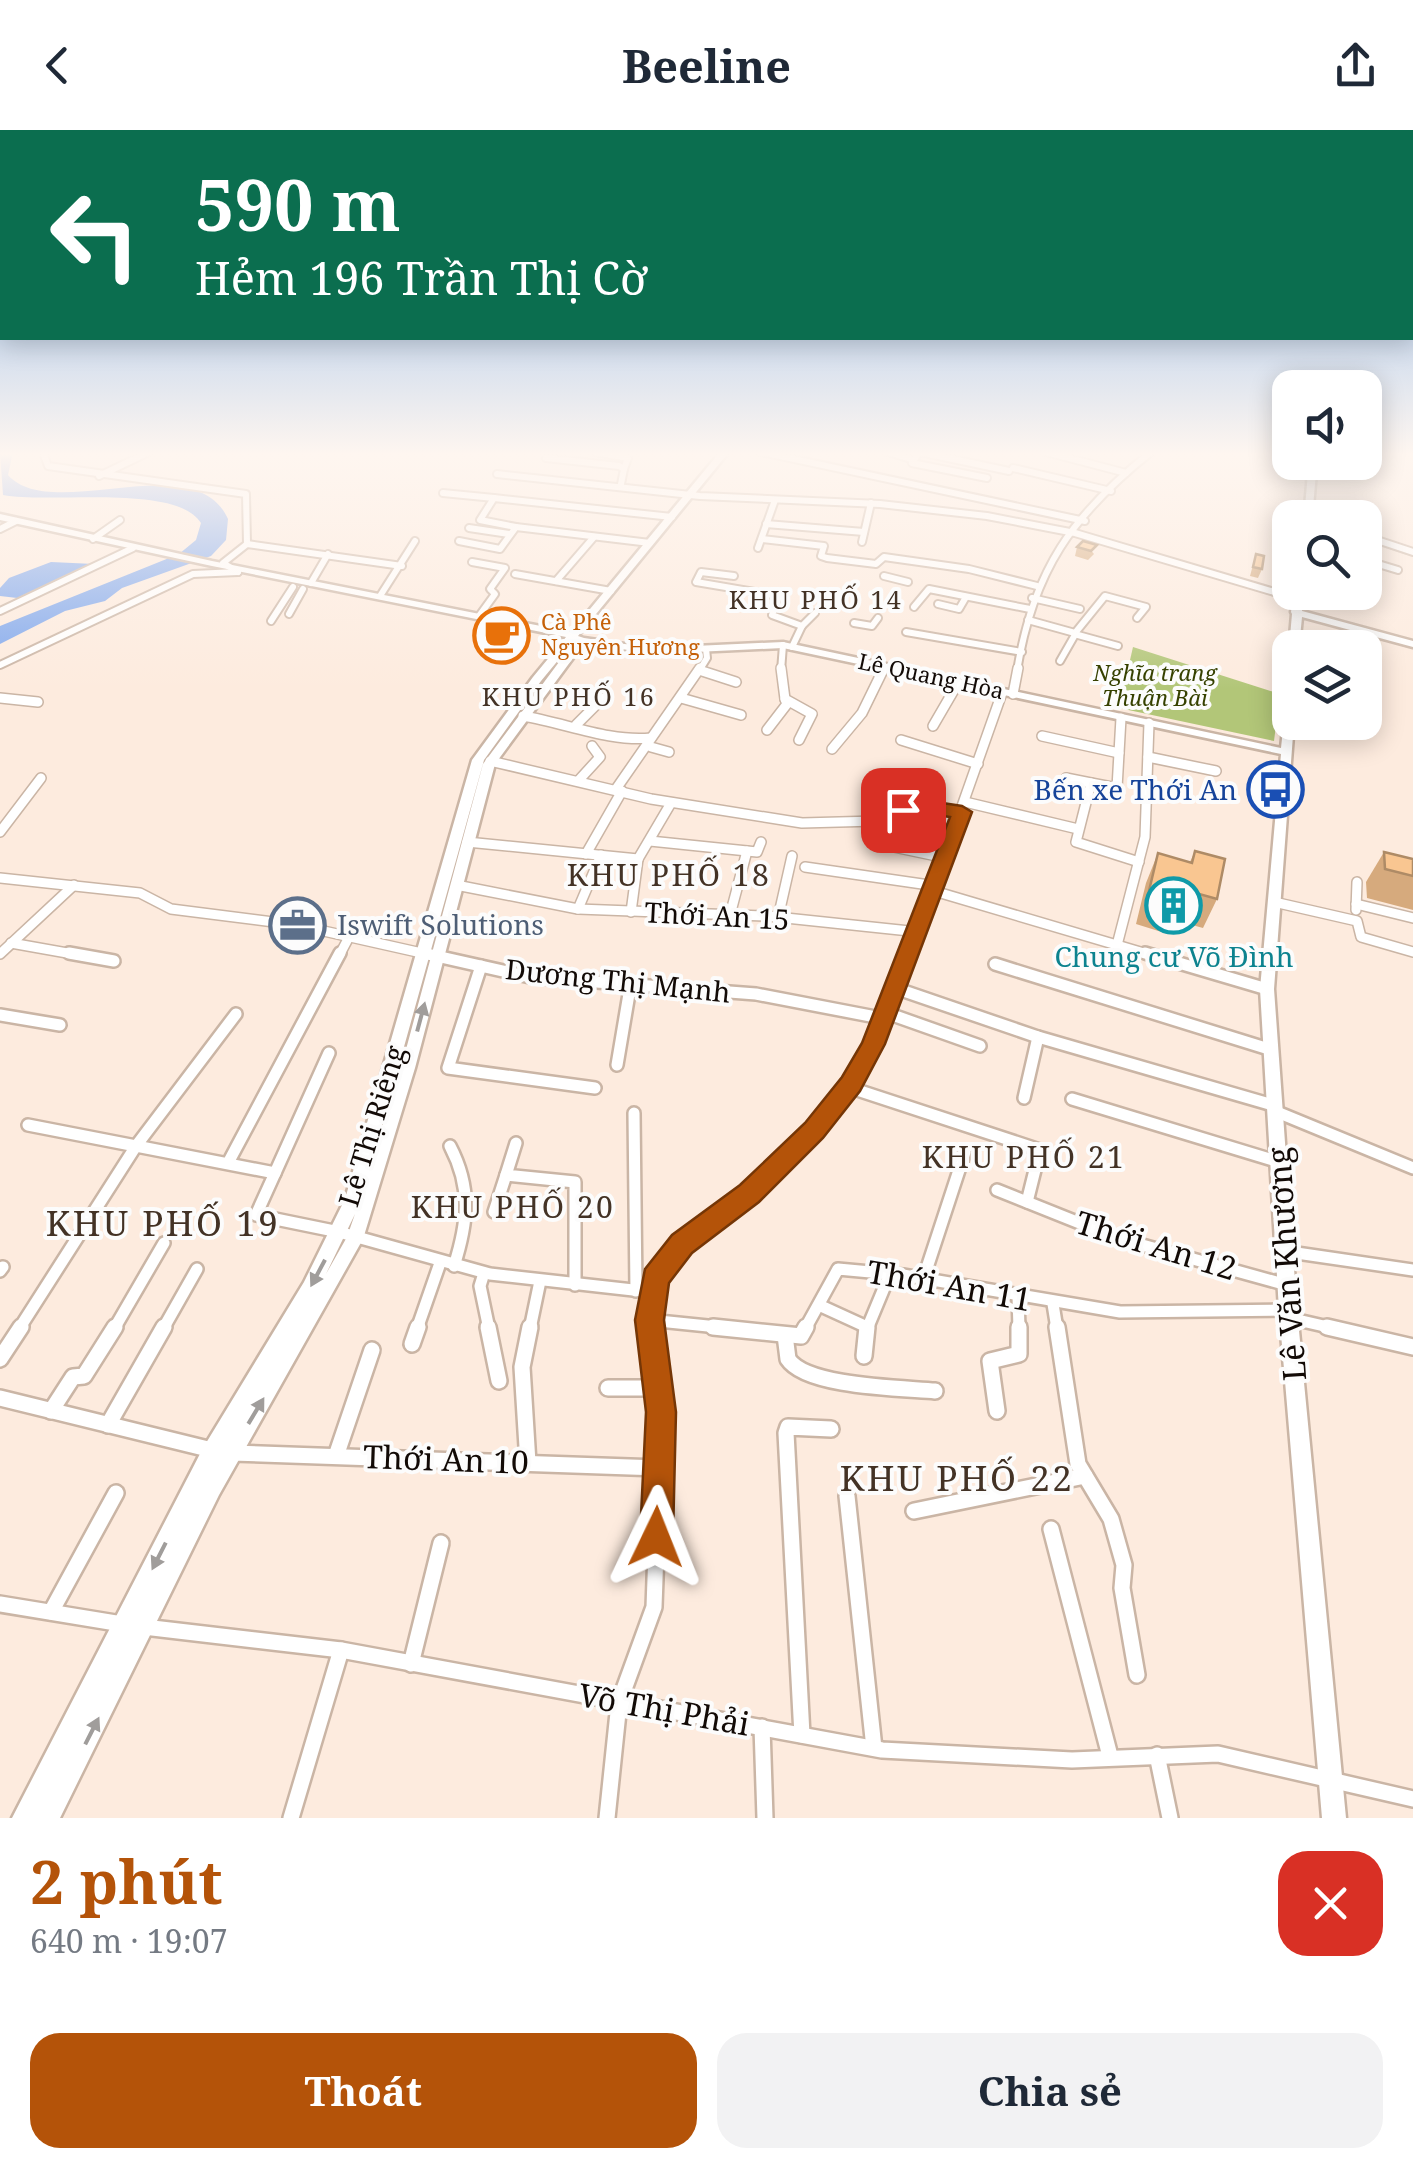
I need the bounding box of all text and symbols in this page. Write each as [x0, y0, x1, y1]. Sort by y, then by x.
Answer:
text: Beeline [622, 35, 791, 96]
icon: back [30, 38, 85, 93]
icon: share [1328, 38, 1383, 93]
text: 590 m [195, 156, 401, 252]
icon: left [30, 170, 160, 300]
text: Hẻm 196 Trần Thị Cờ [195, 247, 647, 308]
map controls [1272, 370, 1382, 740]
button: sound [1272, 370, 1382, 480]
button: search [1272, 500, 1382, 610]
district label: KHU PHỐ 14 [729, 582, 903, 616]
cafe icon: Cà Phê Nguyên Hương [472, 605, 532, 665]
place label: Cà Phê Nguyên Hương [541, 606, 700, 661]
button: layers [1272, 630, 1382, 740]
street label: Lê Quang Hòa [856, 645, 1007, 705]
park label: Nghĩa trang Thuận Bài [1092, 657, 1218, 712]
district label: KHU PHỐ 16 [482, 679, 656, 713]
bus stop icon: Bến xe Thới An [1246, 760, 1306, 820]
pin [861, 768, 946, 853]
place label: Bến xe Thới An [1033, 770, 1237, 808]
icon: arrive [876, 783, 931, 838]
district label: KHU PHỐ 18 [567, 854, 771, 895]
building icon: Chung cư Võ Đình [1144, 876, 1204, 936]
street label: Thới An 15 [644, 892, 791, 938]
office icon: Iswift Solutions [268, 895, 328, 955]
place label: Iswift Solutions [337, 905, 544, 943]
place label: Chung cư Võ Đình [1055, 937, 1293, 975]
street label: Dương Thị Mạnh [504, 949, 733, 1011]
one-way arrow [414, 1001, 430, 1032]
street label: Lê Thị Riêng [329, 1041, 414, 1211]
district label: KHU PHỐ 21 [922, 1136, 1126, 1177]
street label: Lê Văn Khương [1256, 1146, 1315, 1382]
district label: KHU PHỐ 20 [411, 1186, 615, 1227]
district label: KHU PHỐ 19 [46, 1199, 280, 1246]
street label: Thới An 12 [1071, 1200, 1242, 1289]
street label: Thới An 11 [864, 1249, 1035, 1320]
one-way arrow [310, 1259, 327, 1287]
one-way arrow [247, 1397, 265, 1425]
street label: Thới An 10 [362, 1434, 530, 1483]
district label: KHU PHỐ 22 [840, 1454, 1074, 1501]
position arrow [604, 1485, 708, 1589]
one-way arrow [151, 1542, 168, 1571]
street label: Võ Thị Phải [575, 1672, 753, 1745]
one-way arrow [83, 1716, 100, 1745]
text: 2 phút [30, 1840, 223, 1922]
button: close [1278, 1851, 1383, 1956]
text: 640 m · 19:07 [30, 1919, 228, 1962]
button: Thoát [30, 2033, 697, 2148]
button: Chia sẻ [717, 2033, 1383, 2148]

